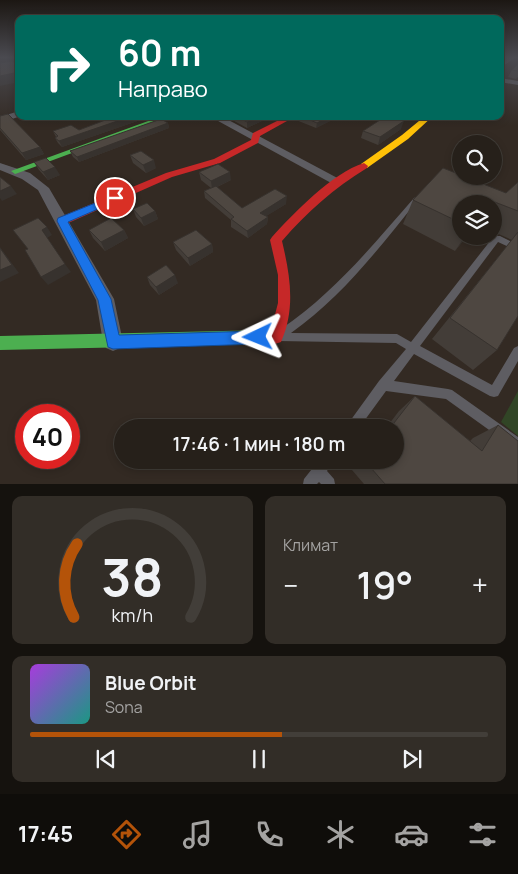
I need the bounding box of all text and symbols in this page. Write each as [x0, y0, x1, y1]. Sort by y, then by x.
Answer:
text: 60 m [118, 29, 201, 77]
icon: right [35, 35, 100, 100]
text: Направо [118, 74, 208, 104]
map controls [452, 135, 502, 245]
button: search [452, 135, 502, 185]
pin [94, 177, 136, 219]
icon: arrive [101, 184, 129, 212]
button: layers [452, 195, 502, 245]
position arrow [231, 310, 283, 362]
speed limit sign: 40 [15, 404, 80, 469]
text: 17:46 · 1 мин · 180 m [173, 431, 345, 457]
text: Климат [283, 534, 338, 556]
text: 38 [101, 541, 164, 612]
text: 19° [357, 558, 413, 610]
text: − [283, 566, 298, 604]
text: + [472, 566, 488, 604]
text: km/h [112, 603, 153, 627]
text: Blue Orbit [105, 670, 197, 696]
text: Sona [105, 696, 143, 718]
icon: previous [92, 745, 120, 773]
icon: pause [245, 745, 273, 773]
icon: next [398, 745, 426, 773]
icon: directions [109, 817, 144, 852]
icon: music [180, 817, 215, 852]
icon: phone [252, 817, 287, 852]
icon: climate [323, 817, 358, 852]
icon: car [394, 817, 429, 852]
icon: filters [465, 817, 500, 852]
text: 17:45 [18, 819, 73, 849]

